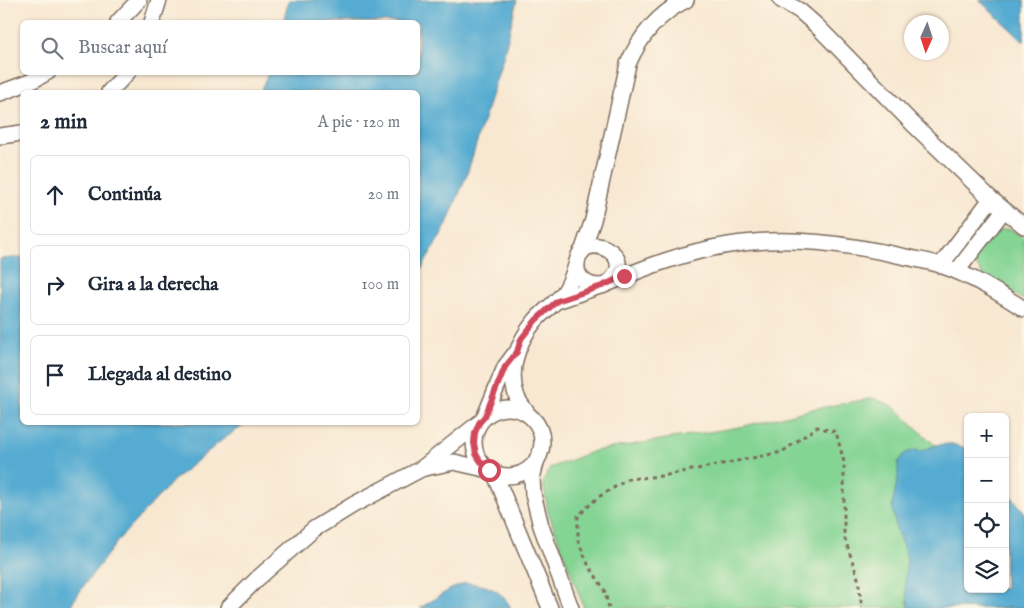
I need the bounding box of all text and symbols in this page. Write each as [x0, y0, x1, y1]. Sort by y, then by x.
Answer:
north arrow [904, 15, 949, 60]
search box [20, 20, 420, 75]
icon: search [38, 34, 66, 62]
text: Buscar aquí [78, 36, 167, 60]
text: 2 min [40, 109, 87, 136]
text: A pie · 120 m [318, 113, 400, 133]
icon: ahead [41, 181, 69, 209]
text: Continúa [88, 183, 162, 207]
text: 20 m [368, 185, 399, 205]
route end [613, 265, 636, 288]
icon: right [41, 271, 69, 299]
text: Gira a la derecha [88, 273, 218, 297]
text: 100 m [362, 275, 399, 295]
icon: arrive [41, 361, 69, 389]
text: Llegada al destino [88, 363, 231, 387]
map controls [964, 413, 1009, 593]
button: + [964, 413, 1009, 458]
button: − [964, 458, 1009, 503]
route start [478, 459, 501, 482]
button: locate [964, 503, 1009, 548]
button: layers [964, 548, 1009, 593]

